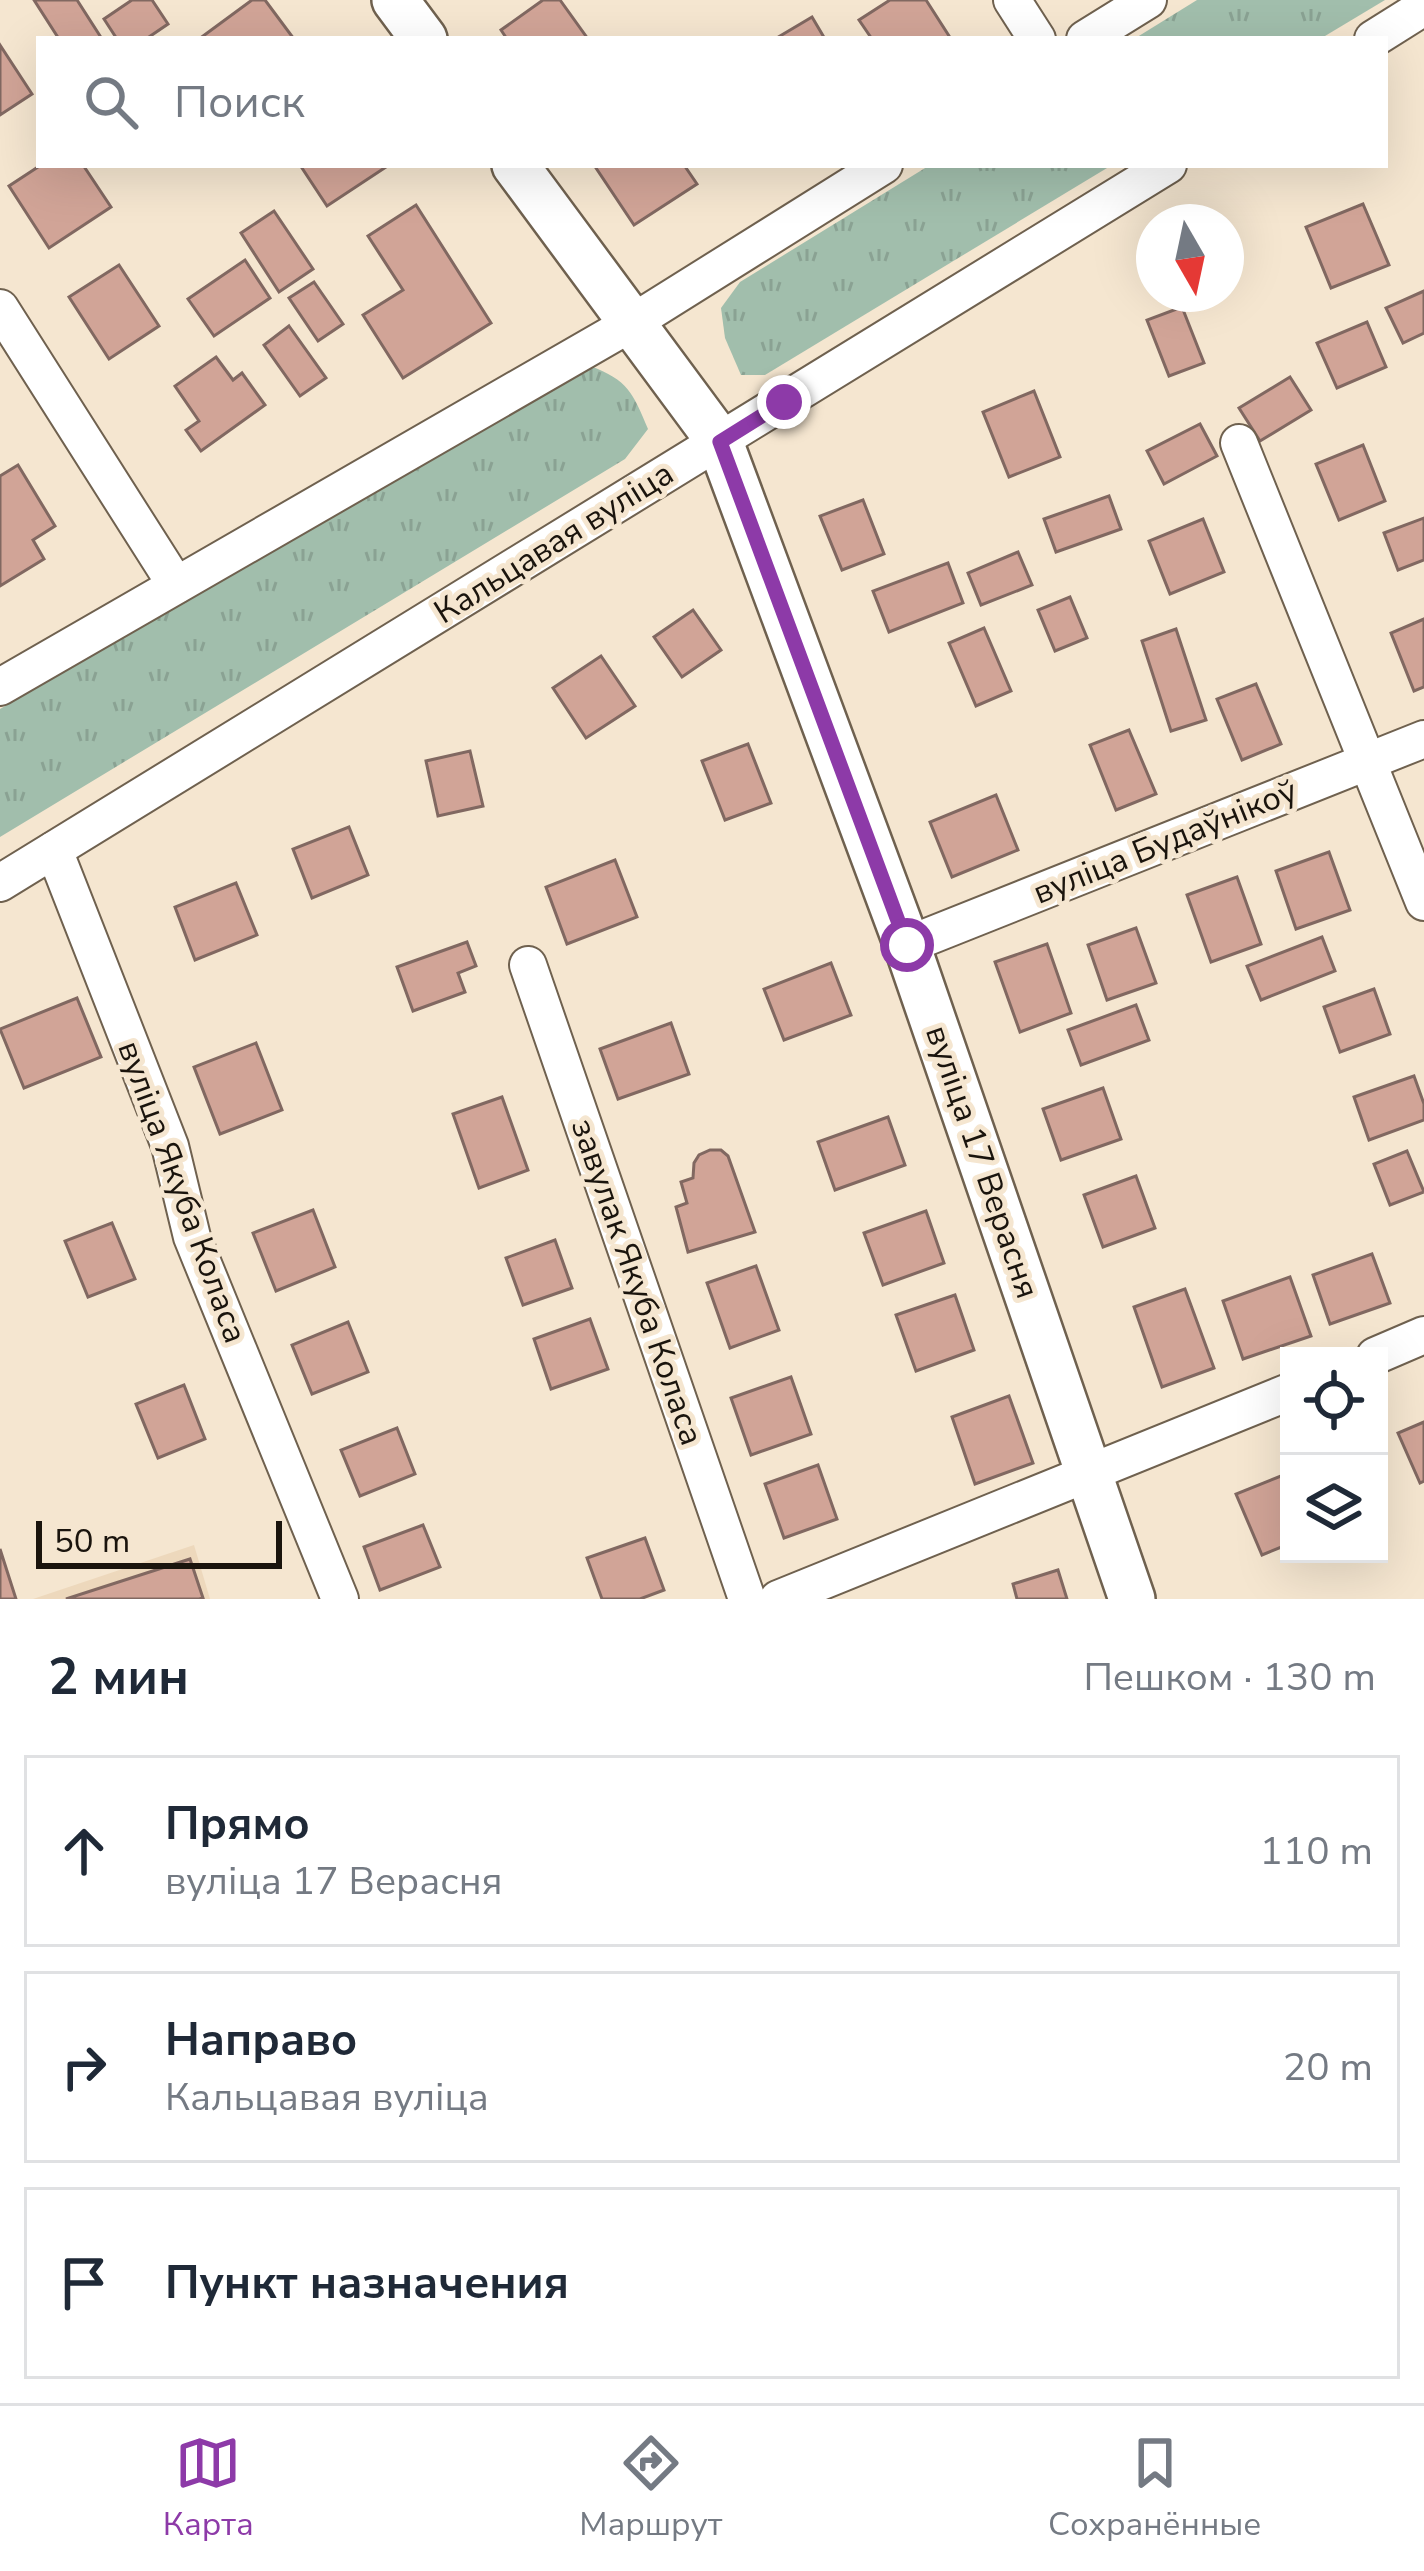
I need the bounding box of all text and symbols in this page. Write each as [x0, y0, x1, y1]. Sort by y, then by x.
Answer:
search box [36, 36, 1388, 168]
icon: search [78, 69, 144, 135]
text: Поиск [174, 72, 305, 133]
north arrow [1136, 204, 1244, 312]
route end [757, 375, 811, 429]
street label: Кальцавая вуліца [426, 451, 682, 635]
street label: вуліца Будаўнікоў [1026, 768, 1304, 916]
route start [880, 918, 934, 972]
street label: вуліца 17 Верасня [914, 1020, 1050, 1304]
street label: вуліца Якуба Коласа [106, 1035, 258, 1349]
street label: завулак Якуба Коласа [560, 1113, 714, 1451]
map controls [1280, 1347, 1388, 1563]
button: locate [1280, 1347, 1388, 1455]
button: layers [1280, 1455, 1388, 1563]
scale bar [36, 1515, 282, 1568]
text: 50 m [54, 1519, 130, 1564]
text: 2 мин [48, 1642, 189, 1712]
text: Пешком · 130 m [1083, 1651, 1376, 1704]
text: Прямо [165, 1794, 310, 1855]
icon: ahead [51, 1818, 117, 1884]
text: 110 m [1259, 1825, 1373, 1878]
text: вуліца 17 Верасня [165, 1855, 503, 1908]
text: Направо [165, 2010, 357, 2071]
icon: right [51, 2034, 117, 2100]
text: 20 m [1283, 2041, 1373, 2094]
text: Кальцавая вуліца [165, 2071, 489, 2124]
icon: arrive [51, 2250, 117, 2316]
text: Пункт назначения [165, 2253, 569, 2314]
tab: Карта [163, 2430, 254, 2547]
tab: Маршрут [579, 2430, 723, 2547]
tab: Сохранённые [1048, 2430, 1261, 2547]

